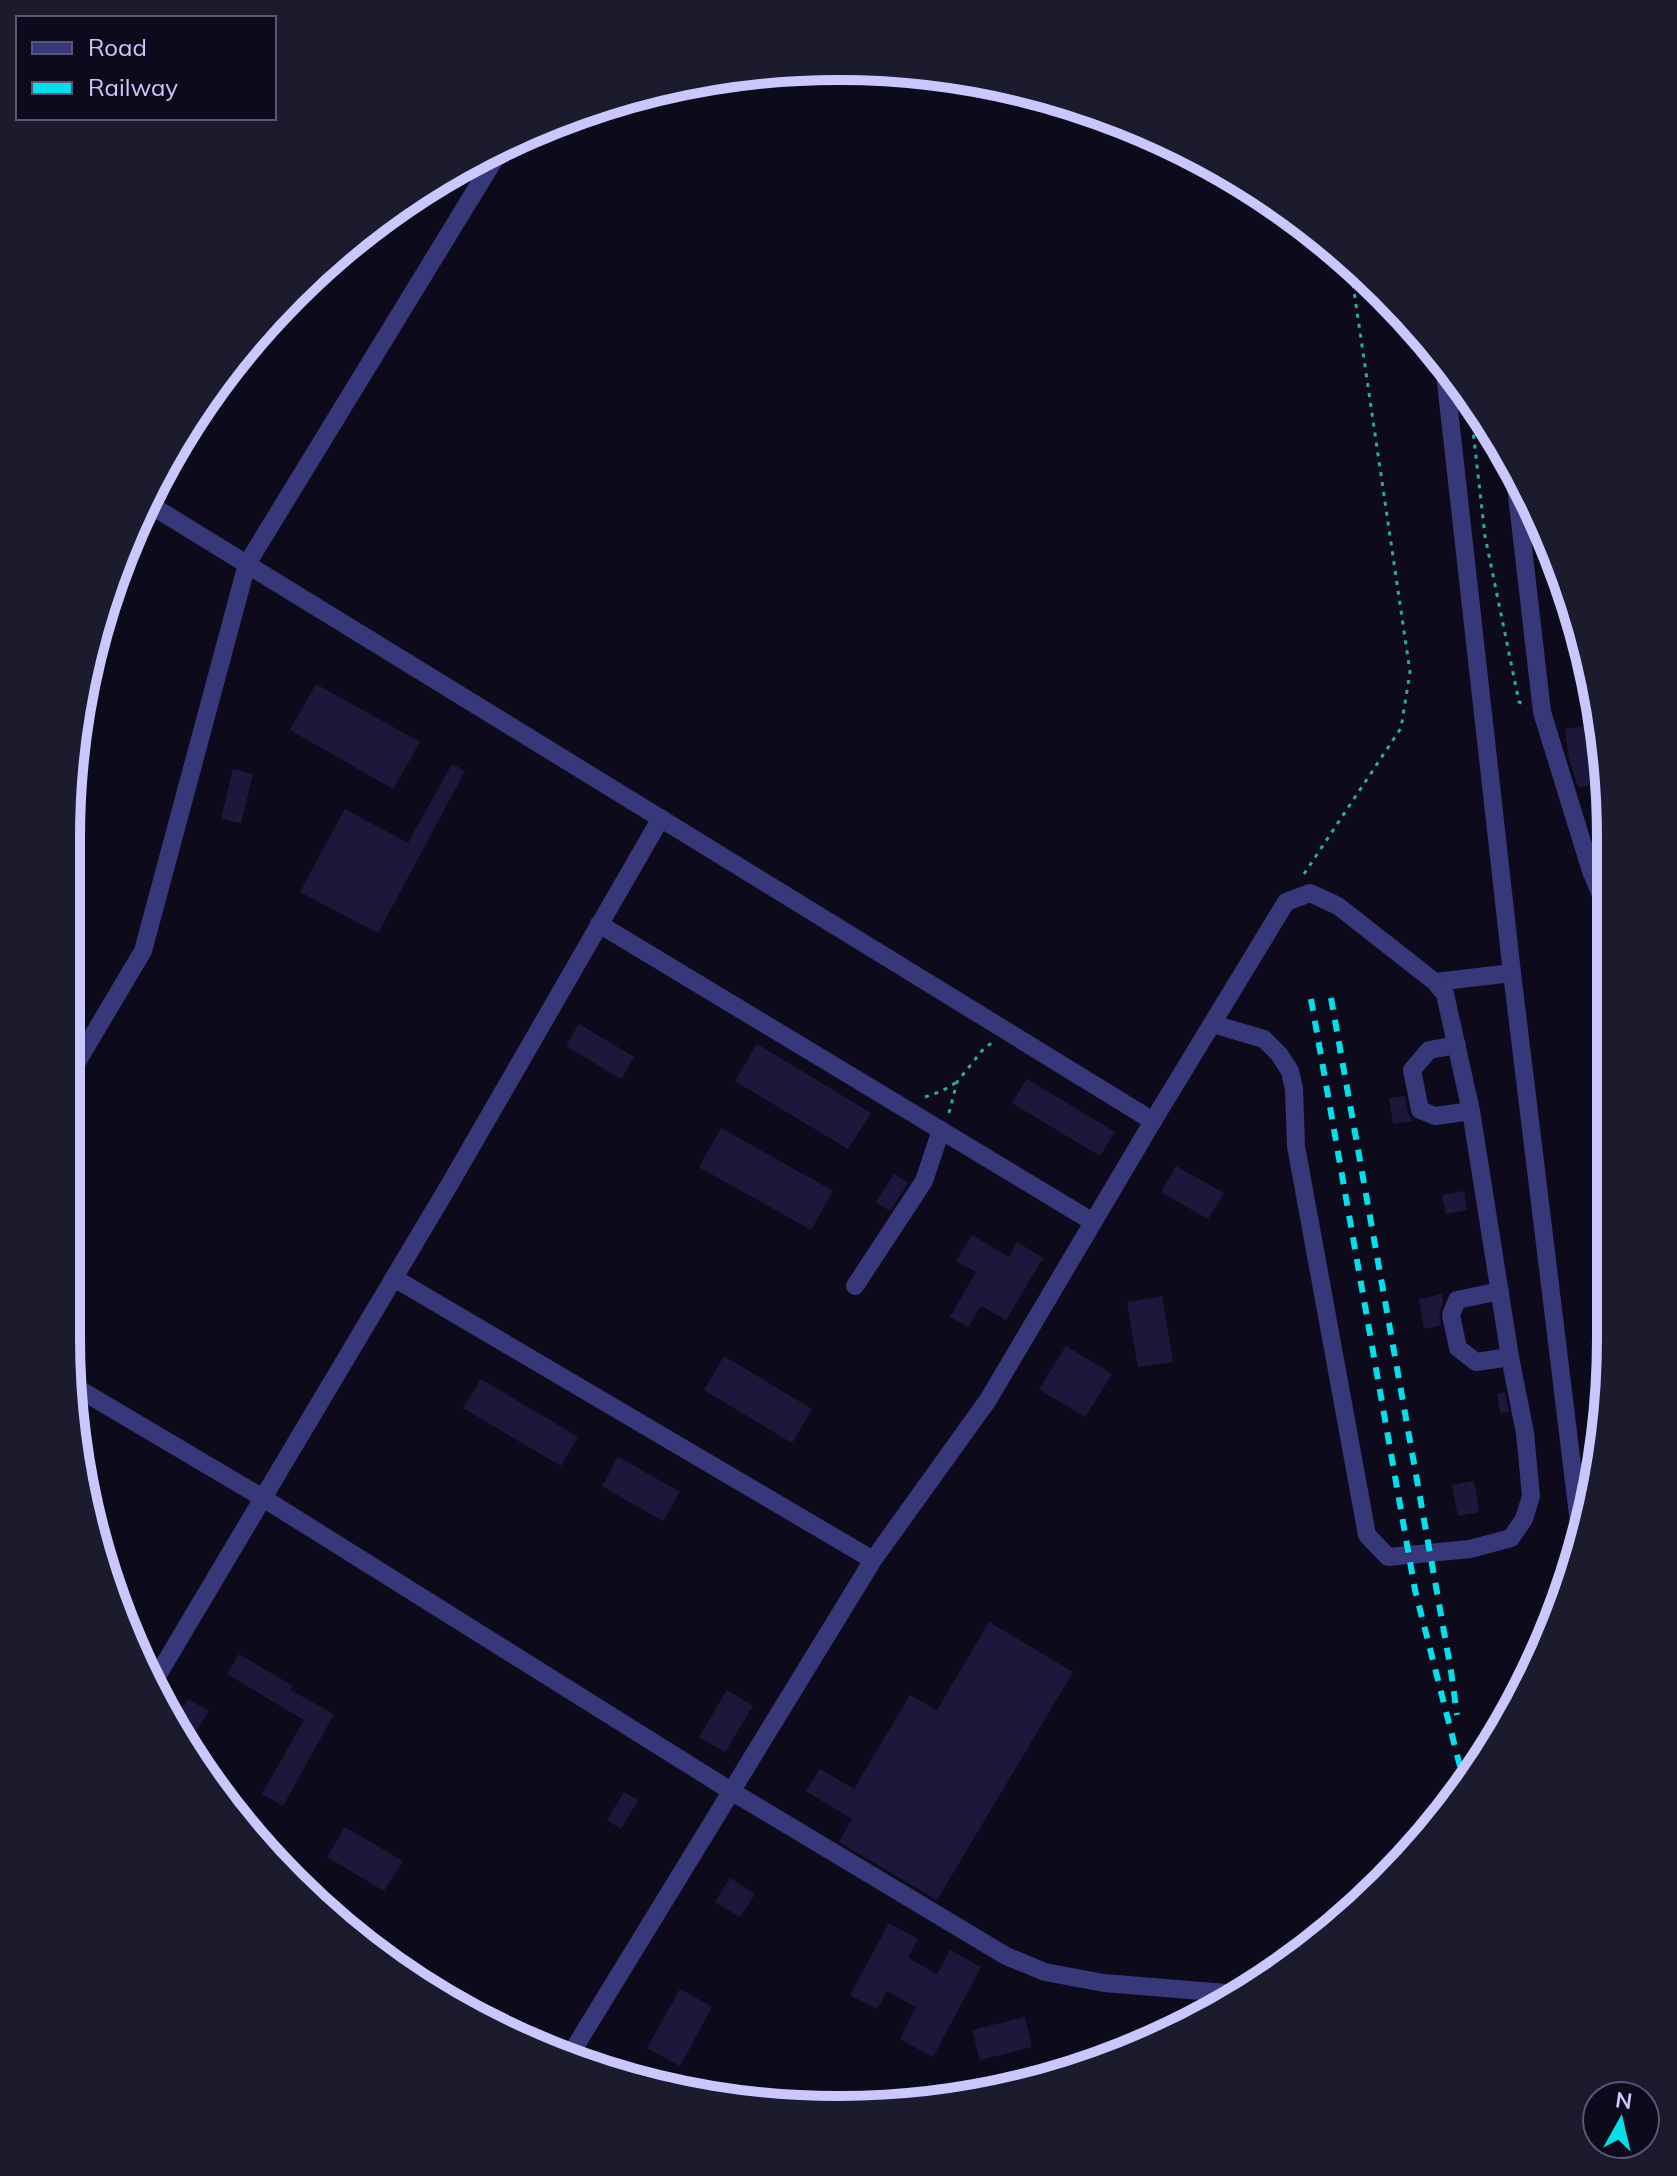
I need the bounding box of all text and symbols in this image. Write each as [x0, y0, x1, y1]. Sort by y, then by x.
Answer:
legend [16, 16, 276, 120]
text: Road [88, 32, 147, 62]
text: Railway [88, 72, 178, 102]
north arrow [1581, 2080, 1661, 2160]
text: N [1614, 2085, 1634, 2115]

